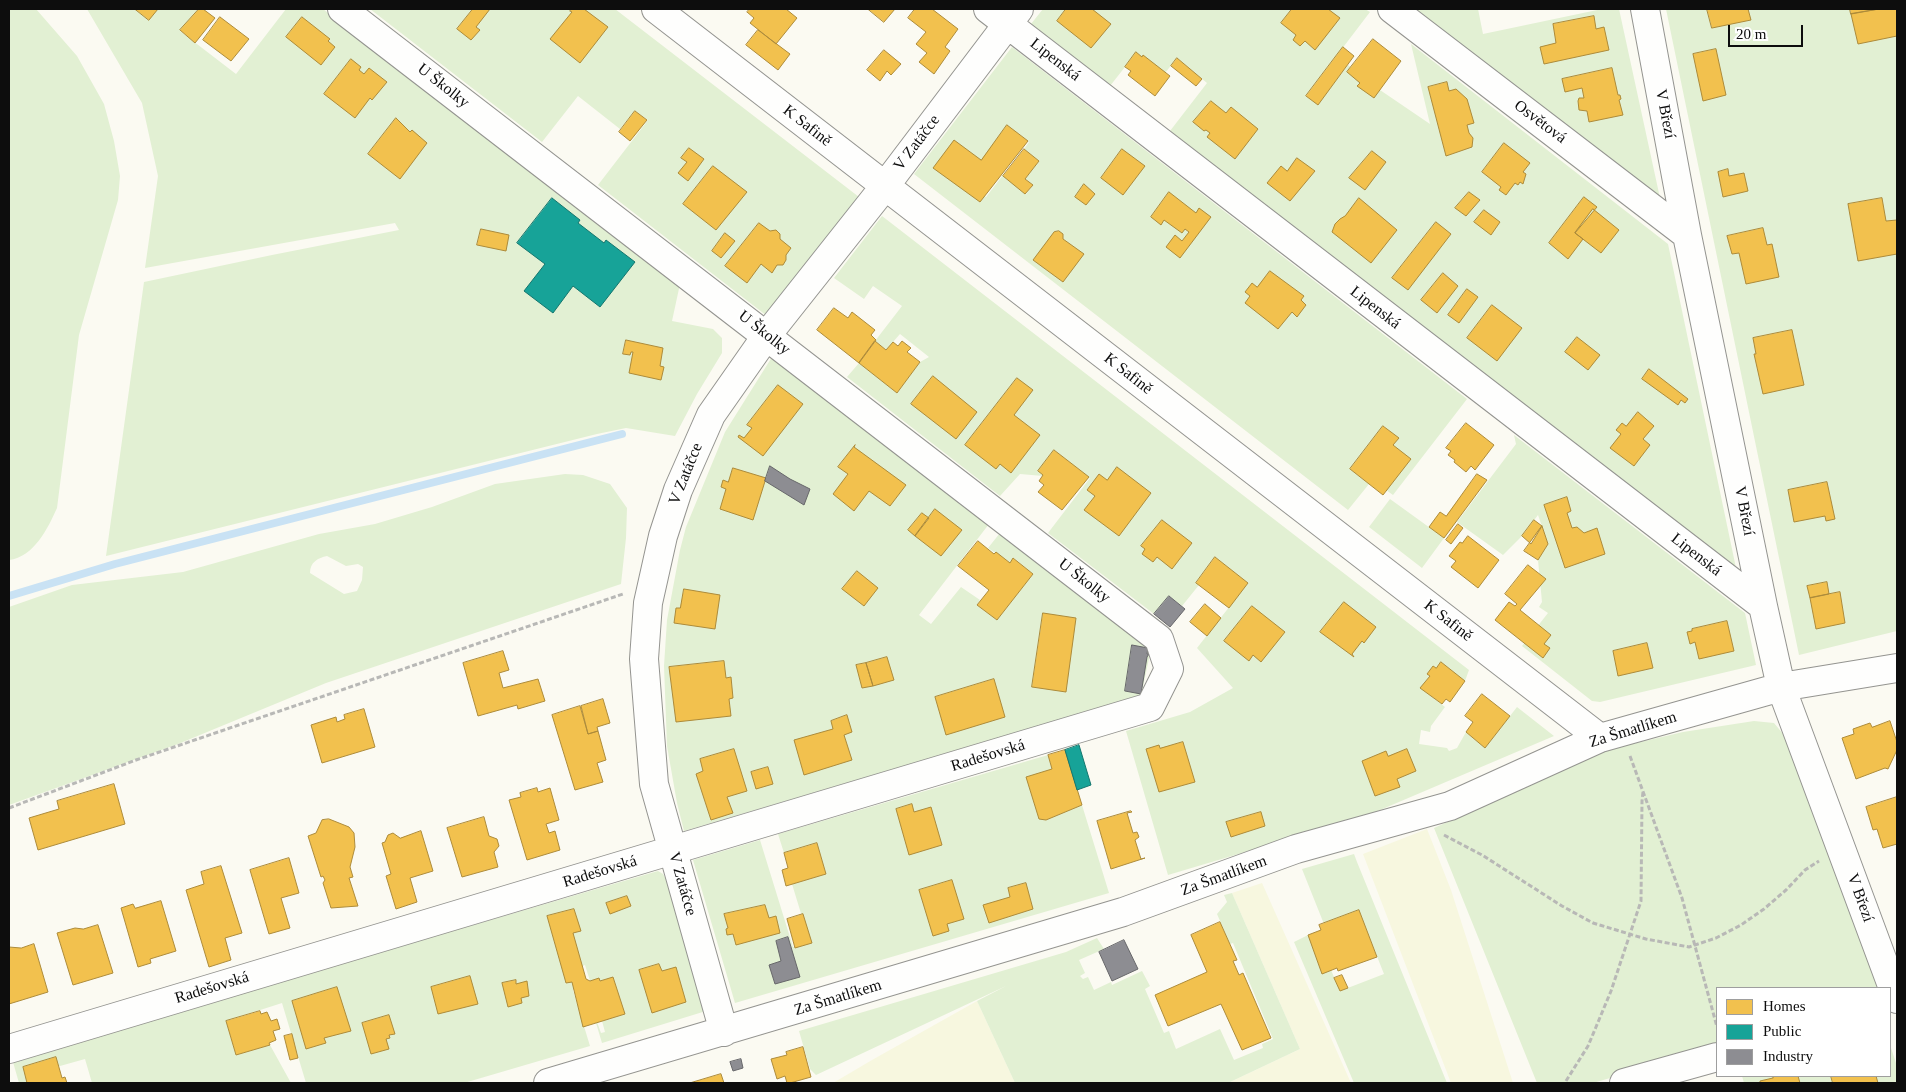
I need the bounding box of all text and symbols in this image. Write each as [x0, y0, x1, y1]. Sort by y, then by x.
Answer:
scale bar [1731, 15, 1806, 47]
text: 20 m [1736, 26, 1766, 42]
street label: Lipenská [1026, 34, 1084, 86]
street label: U Školky [413, 60, 473, 112]
street label: V Březí [1651, 88, 1679, 140]
street label: Osvětová [1510, 96, 1570, 148]
street label: K Safině [779, 101, 835, 151]
street label: V Zatáčce [890, 111, 944, 175]
street label: Lipenská [1346, 282, 1404, 334]
street label: U Školky [734, 307, 794, 359]
street label: K Safině [1100, 349, 1156, 399]
street label: V Zatáčce [665, 440, 707, 508]
street label: V Březí [1730, 485, 1758, 537]
street label: Lipenská [1667, 529, 1725, 581]
street label: U Školky [1054, 555, 1114, 607]
street label: K Safině [1420, 596, 1476, 646]
street label: Za Šmatlíkem [1587, 708, 1679, 752]
street label: Radešovská [949, 736, 1027, 776]
street label: V Zatáčce [664, 850, 700, 918]
street label: Radešovská [561, 852, 639, 892]
street label: Za Šmatlíkem [1178, 852, 1270, 900]
street label: V Březí [1842, 871, 1878, 925]
street label: Radešovská [173, 968, 251, 1008]
street label: Za Šmatlíkem [792, 976, 884, 1020]
legend [1716, 987, 1891, 1077]
text: Homes [1763, 998, 1806, 1014]
text: Public [1763, 1023, 1801, 1039]
text: Industry [1763, 1048, 1813, 1064]

